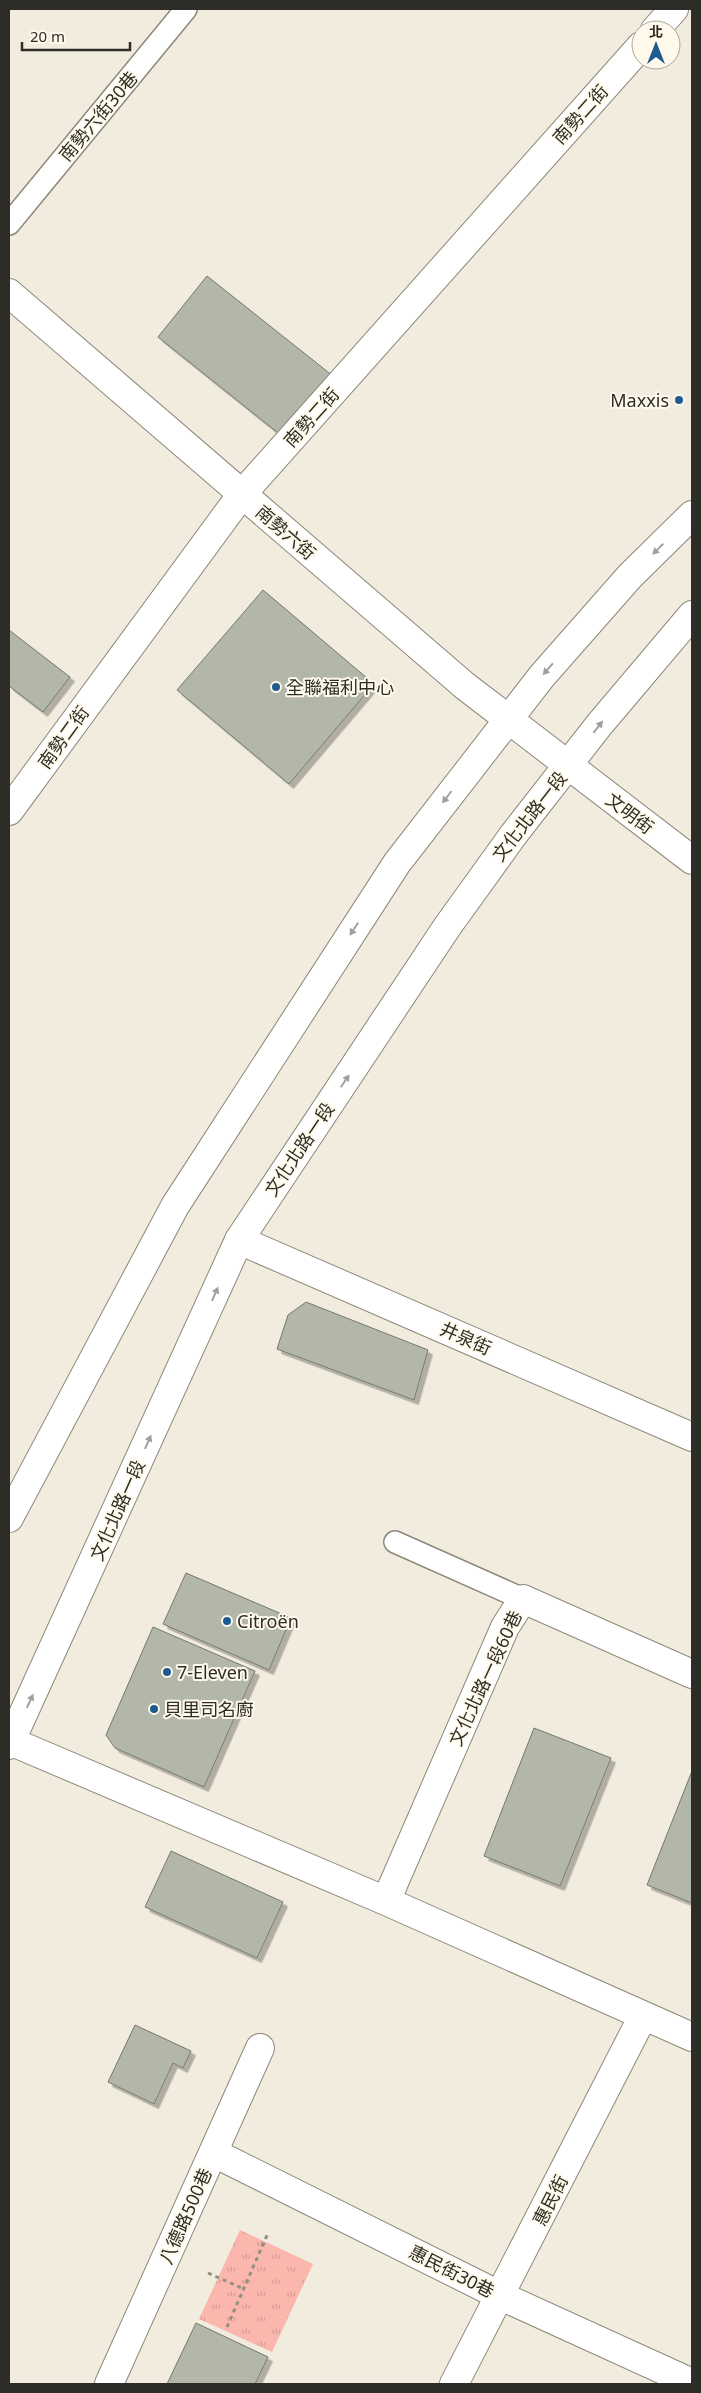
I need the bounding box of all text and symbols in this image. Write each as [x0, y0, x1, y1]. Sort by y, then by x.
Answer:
scale bar [22, 20, 130, 52]
north arrow [631, 20, 681, 70]
text: 北 [649, 22, 663, 41]
text: 20 m [30, 26, 65, 46]
street label: 南勢六街30巷 [53, 66, 143, 166]
street label: 南勢二街 [547, 79, 613, 149]
street label: 南勢二街 [278, 382, 344, 452]
place label: Maxxis [610, 388, 669, 412]
marker: Maxxis [673, 394, 685, 406]
street label: 南勢六街 [251, 499, 321, 565]
one-way arrow [652, 543, 664, 555]
one-way arrow [543, 663, 554, 676]
place label: 全聯福利中心 [286, 675, 394, 699]
marker: 全聯福利中心 [270, 681, 282, 693]
street label: 南勢二街 [32, 701, 94, 773]
one-way arrow [592, 721, 603, 734]
street label: 文化北路一段 [486, 766, 572, 866]
street label: 文明街 [601, 787, 659, 839]
one-way arrow [442, 790, 453, 803]
one-way arrow [349, 923, 359, 936]
one-way arrow [340, 1074, 349, 1087]
street label: 文化北路一段 [259, 1098, 339, 1200]
one-way arrow [211, 1287, 219, 1301]
street label: 井泉街 [436, 1316, 496, 1360]
one-way arrow [143, 1434, 152, 1449]
street label: 文化北路一段 [84, 1456, 150, 1564]
street label: 文化北路一段60巷 [443, 1606, 527, 1750]
place label: Citroën [237, 1609, 299, 1633]
marker: Citroën [221, 1615, 233, 1627]
place label: 7-Eleven [177, 1660, 248, 1684]
marker: 7-Eleven [161, 1666, 173, 1678]
one-way arrow [26, 1694, 34, 1708]
place label: 貝里司名廚 [164, 1697, 254, 1721]
marker: 貝里司名廚 [148, 1703, 160, 1715]
street label: 八德路500巷 [153, 2164, 217, 2268]
street label: 惠民街 [527, 2170, 573, 2230]
street label: 惠民街30巷 [405, 2239, 499, 2303]

